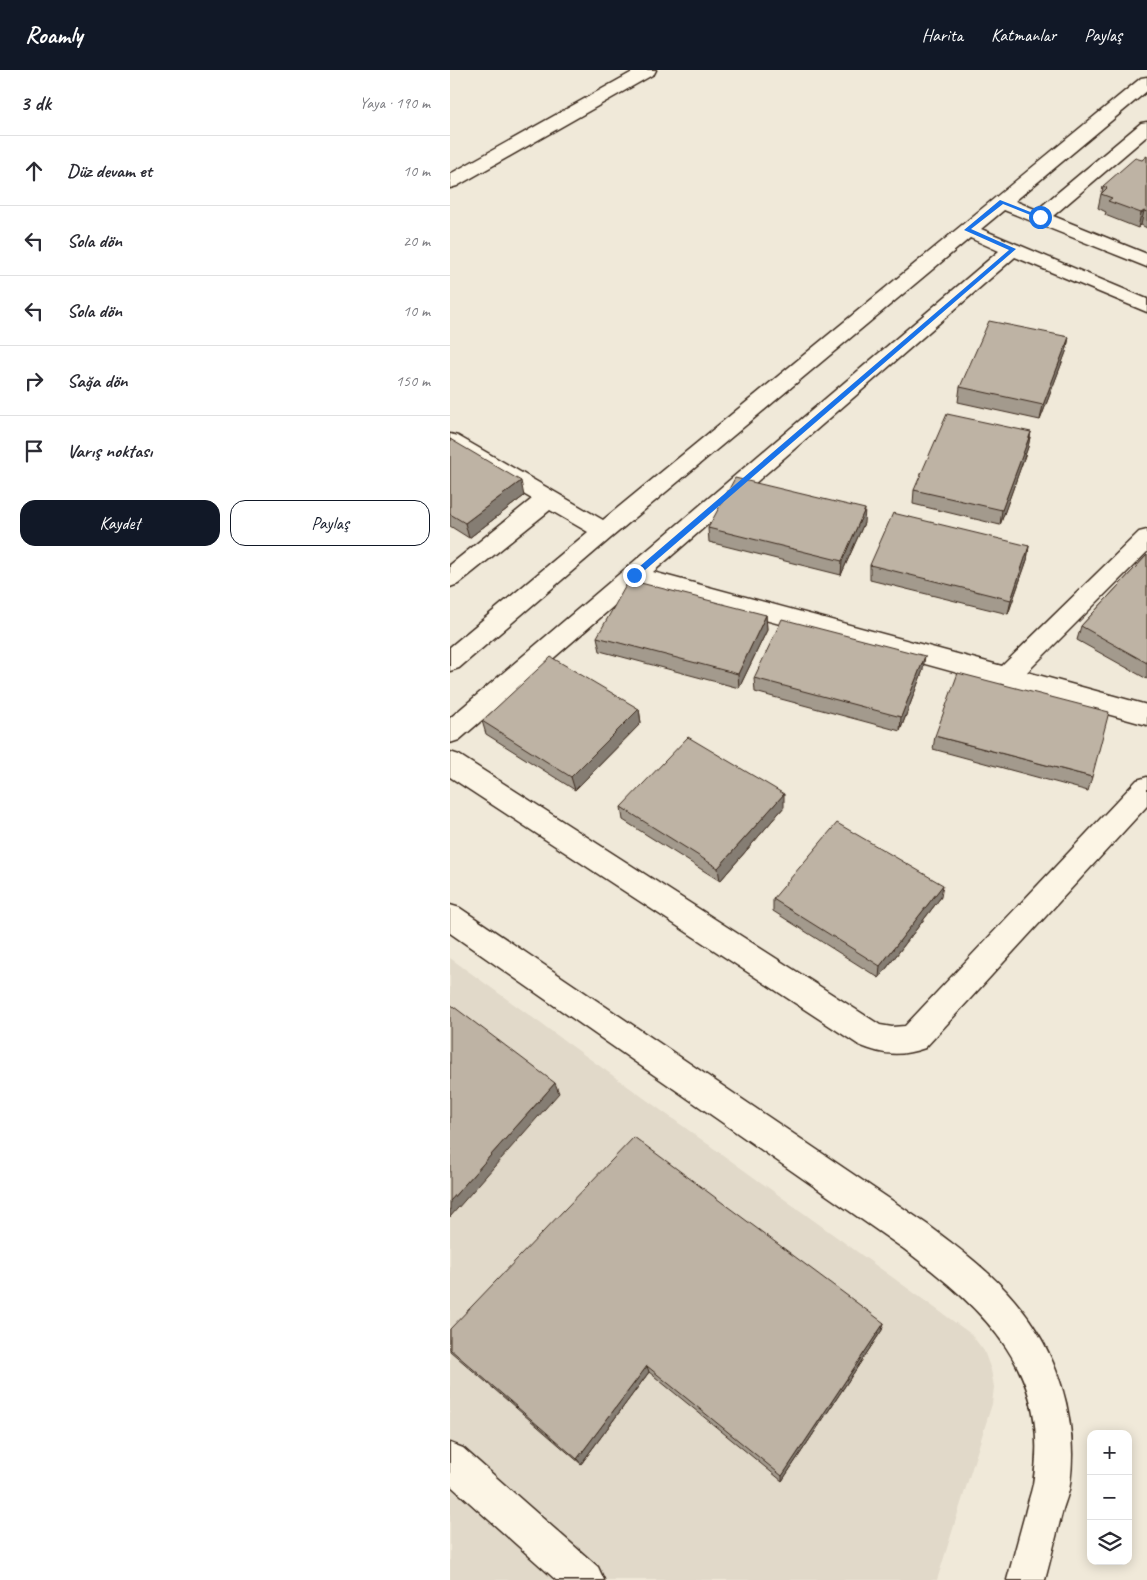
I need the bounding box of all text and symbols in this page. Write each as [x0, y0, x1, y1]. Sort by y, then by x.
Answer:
text: Roamly [25, 20, 82, 50]
text: Harita [922, 24, 963, 46]
text: Katmanlar [991, 24, 1056, 46]
text: Paylaş [1084, 24, 1122, 46]
text: 3 dk [20, 90, 51, 116]
text: Yaya · 190 m [359, 93, 430, 113]
icon: ahead [20, 157, 48, 185]
text: Düz devam et [67, 159, 152, 183]
text: 10 m [403, 161, 430, 181]
route start [1029, 206, 1052, 229]
icon: left [20, 227, 48, 255]
text: Sola dön [67, 229, 122, 253]
text: 20 m [403, 231, 430, 251]
icon: left [20, 297, 48, 325]
text: Sola dön [67, 299, 122, 323]
text: 10 m [403, 301, 430, 321]
icon: right [20, 367, 48, 395]
text: Sağa dön [67, 369, 128, 393]
text: 150 m [396, 371, 430, 391]
icon: arrive [20, 437, 48, 465]
text: Varış noktası [67, 439, 152, 463]
button: Kaydet [20, 500, 220, 546]
button: Paylaş [230, 500, 430, 546]
route end [623, 564, 646, 587]
map controls [1087, 1430, 1132, 1565]
button: + [1087, 1430, 1132, 1475]
button: − [1087, 1475, 1132, 1520]
button: layers [1087, 1520, 1132, 1565]

